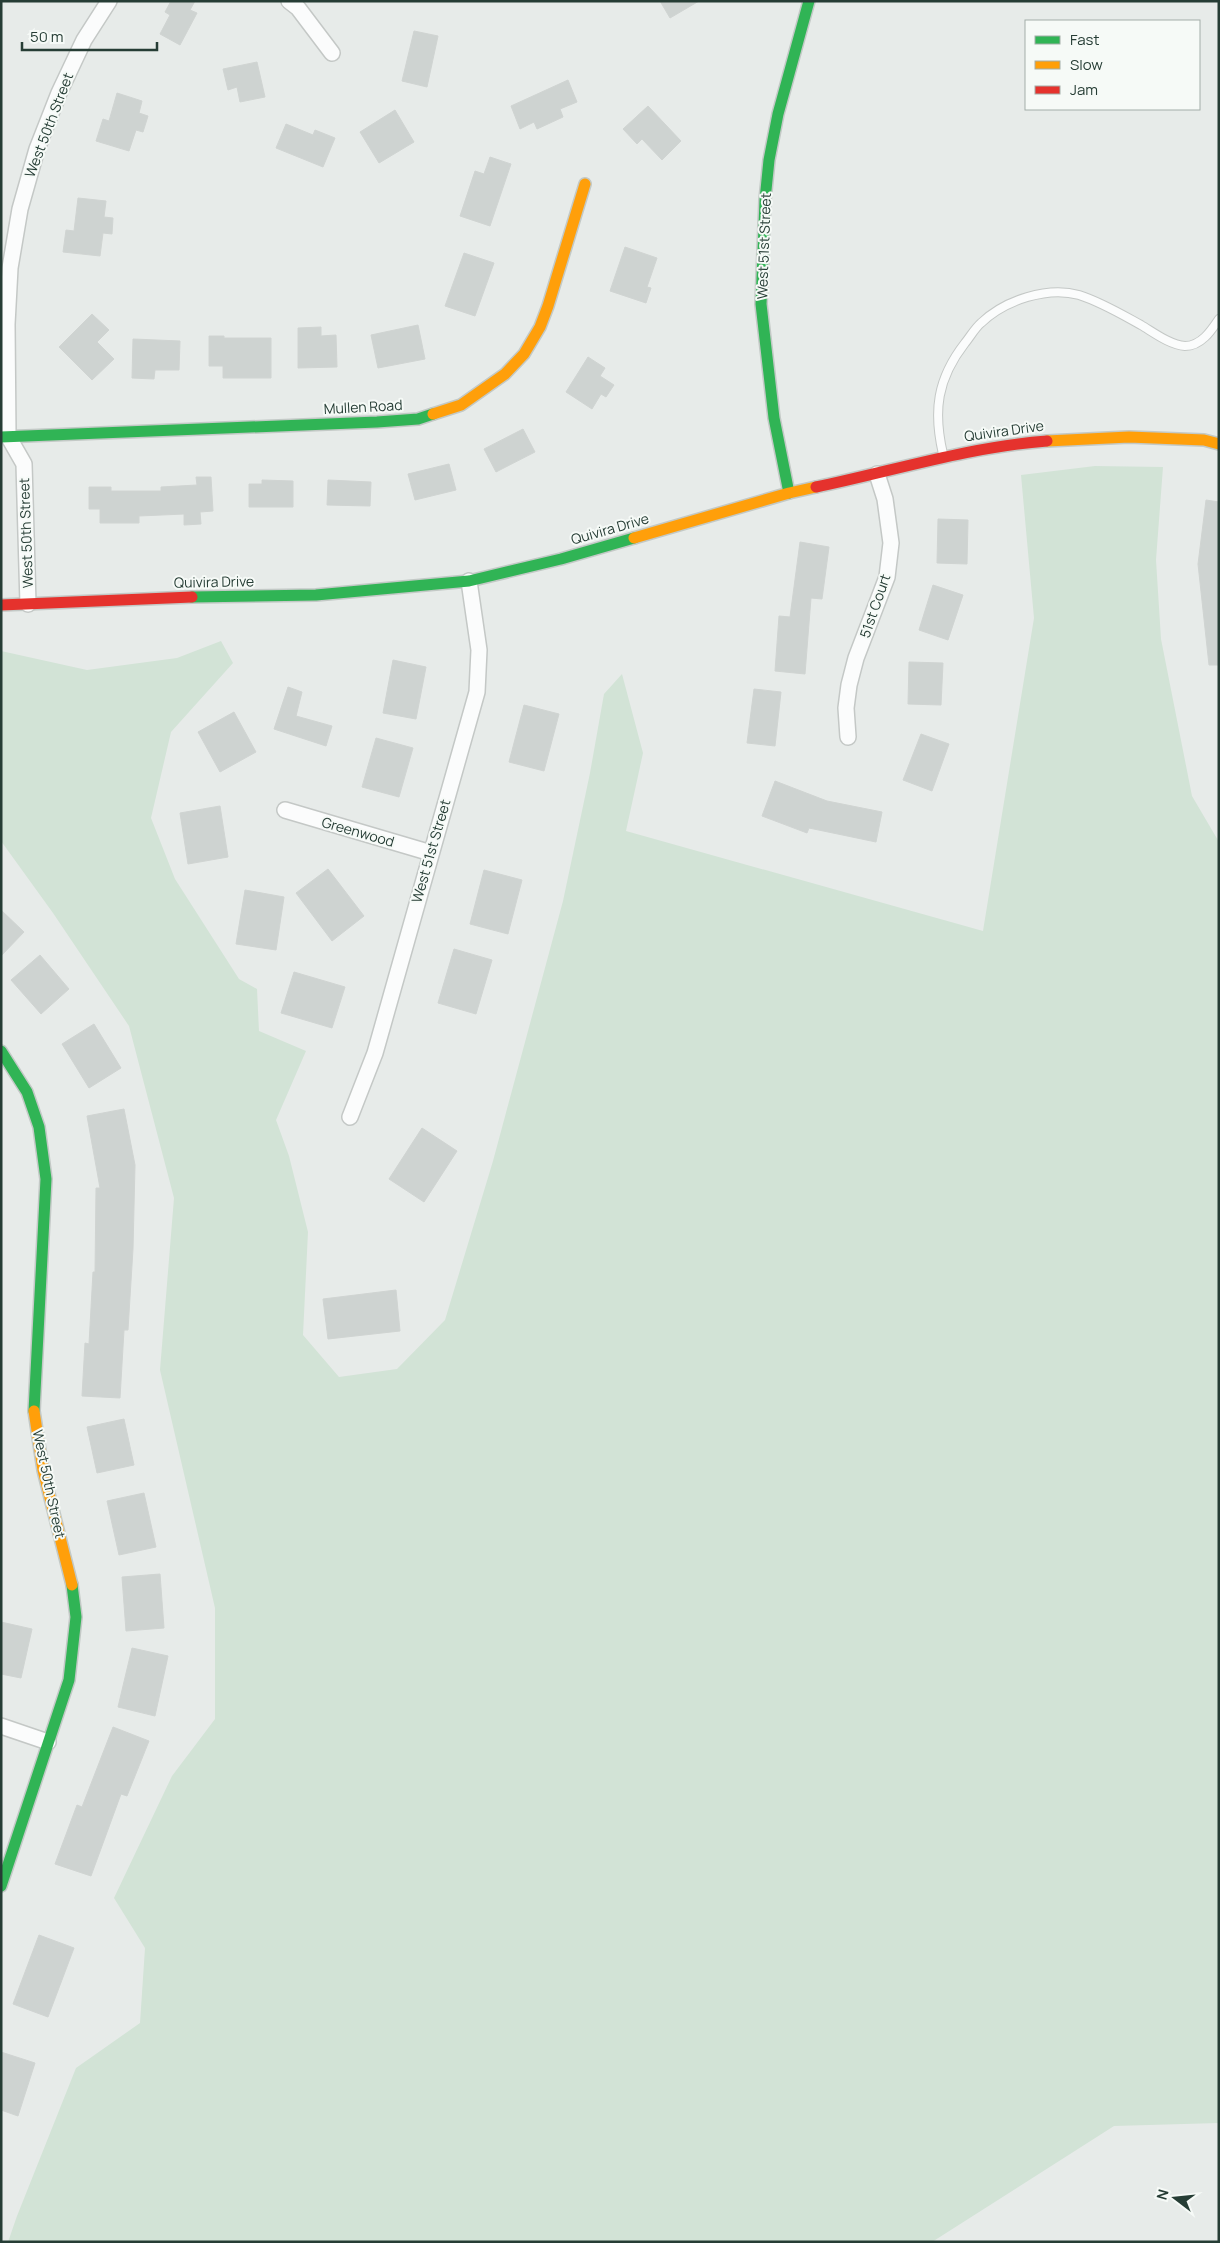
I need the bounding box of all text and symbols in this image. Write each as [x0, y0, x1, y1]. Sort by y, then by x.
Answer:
scale bar [22, 20, 158, 52]
legend [1025, 20, 1200, 110]
text: 50 m [30, 26, 64, 47]
text: Fast [1070, 29, 1099, 50]
text: Slow [1070, 54, 1103, 75]
street label: West 50th Street [20, 69, 77, 180]
text: Jam [1070, 79, 1098, 100]
street label: West 51st Street [752, 192, 775, 300]
street label: Mullen Road [323, 395, 403, 418]
street label: Quivira Drive [963, 416, 1045, 445]
street label: West 50th Street [14, 477, 37, 589]
street label: Quivira Drive [569, 508, 651, 549]
street label: Quivira Drive [174, 571, 254, 592]
street label: 51st Court [855, 571, 894, 640]
street label: West 51st Street [407, 797, 454, 905]
street label: Greenwood [320, 812, 397, 851]
street label: West 50th Street [29, 1428, 70, 1540]
north arrow [1150, 2173, 1200, 2223]
text: N [1152, 2187, 1173, 2202]

